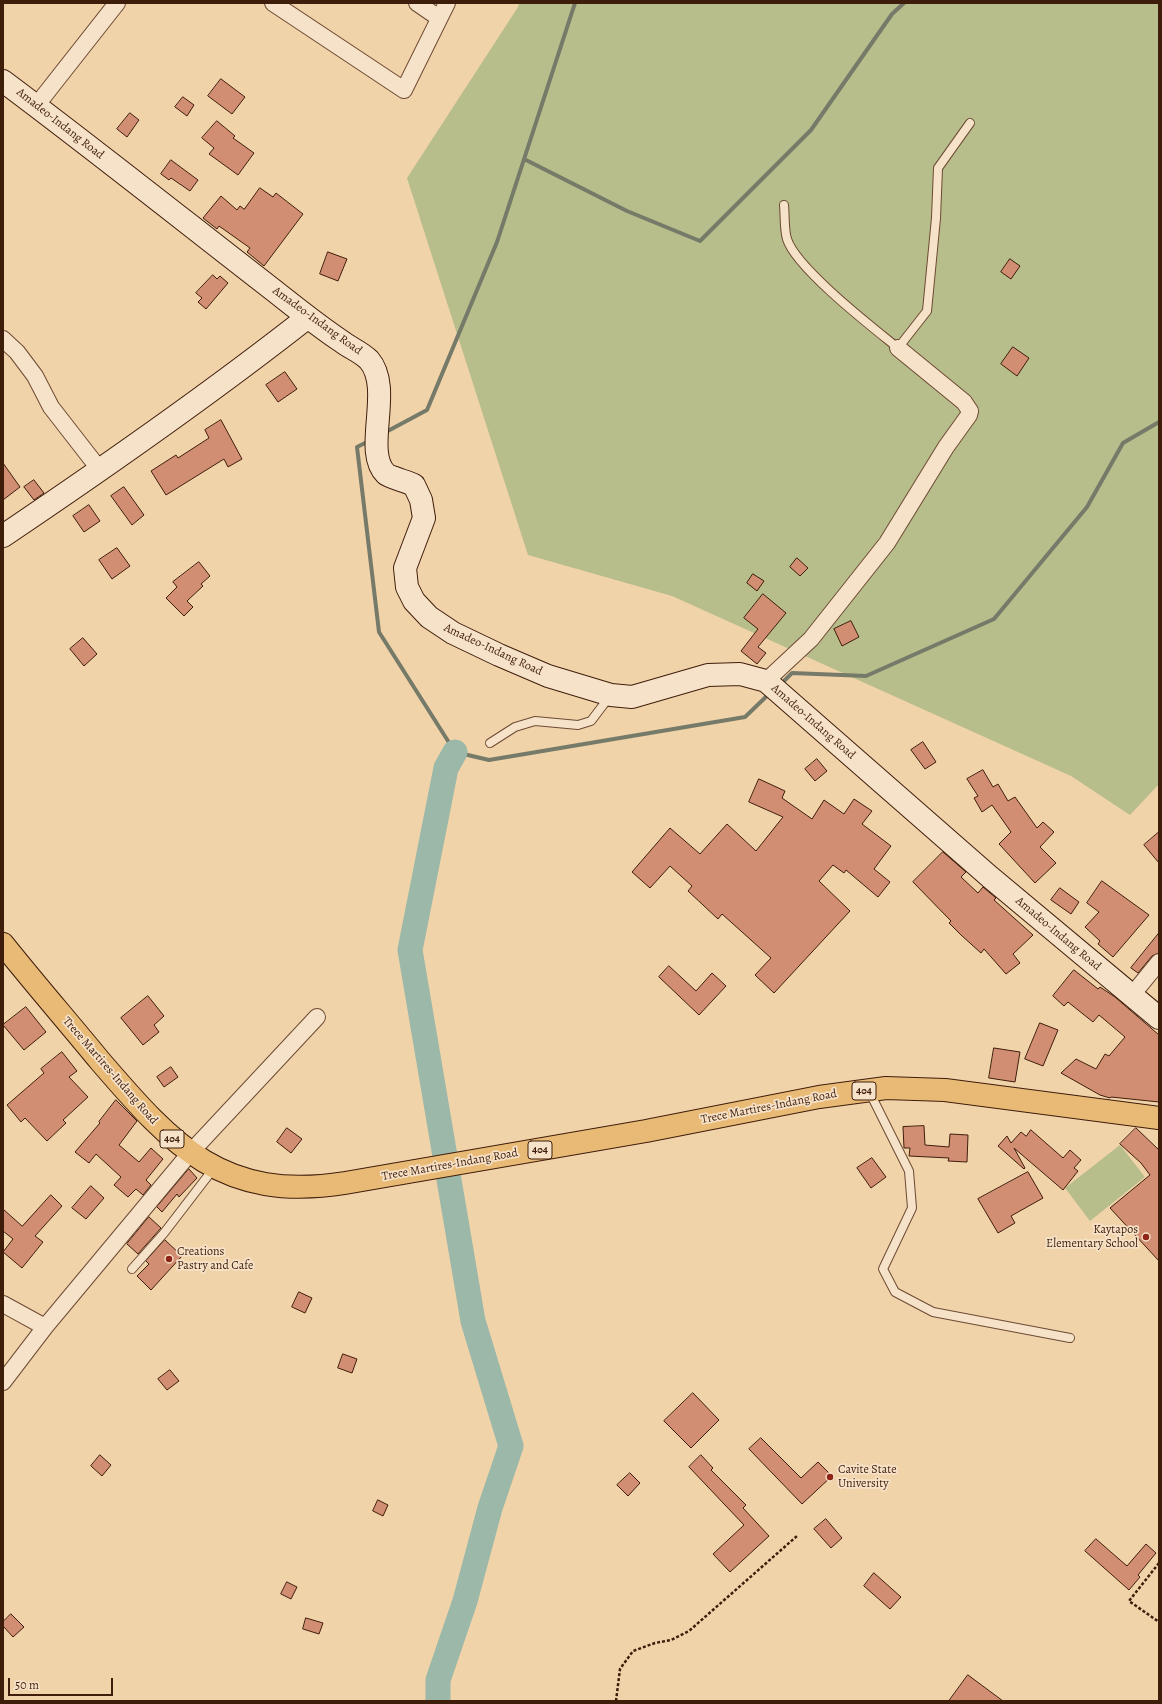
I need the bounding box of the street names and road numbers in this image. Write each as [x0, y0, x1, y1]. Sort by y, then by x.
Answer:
street label: Amadeo-Indang Road [13, 85, 107, 163]
street label: Amadeo-Indang Road [269, 284, 365, 358]
street label: Amadeo-Indang Road [441, 621, 545, 679]
street label: Amadeo-Indang Road [768, 681, 858, 763]
street label: Amadeo-Indang Road [1012, 894, 1104, 974]
street label: Trece Martires-Indang Road [59, 1014, 161, 1128]
road number: 404 [852, 1082, 876, 1100]
street label: Trece Martires-Indang Road [700, 1087, 838, 1127]
road number: 404 [160, 1130, 184, 1148]
road number: 404 [528, 1141, 552, 1159]
street label: Trece Martires-Indang Road [381, 1146, 519, 1184]

